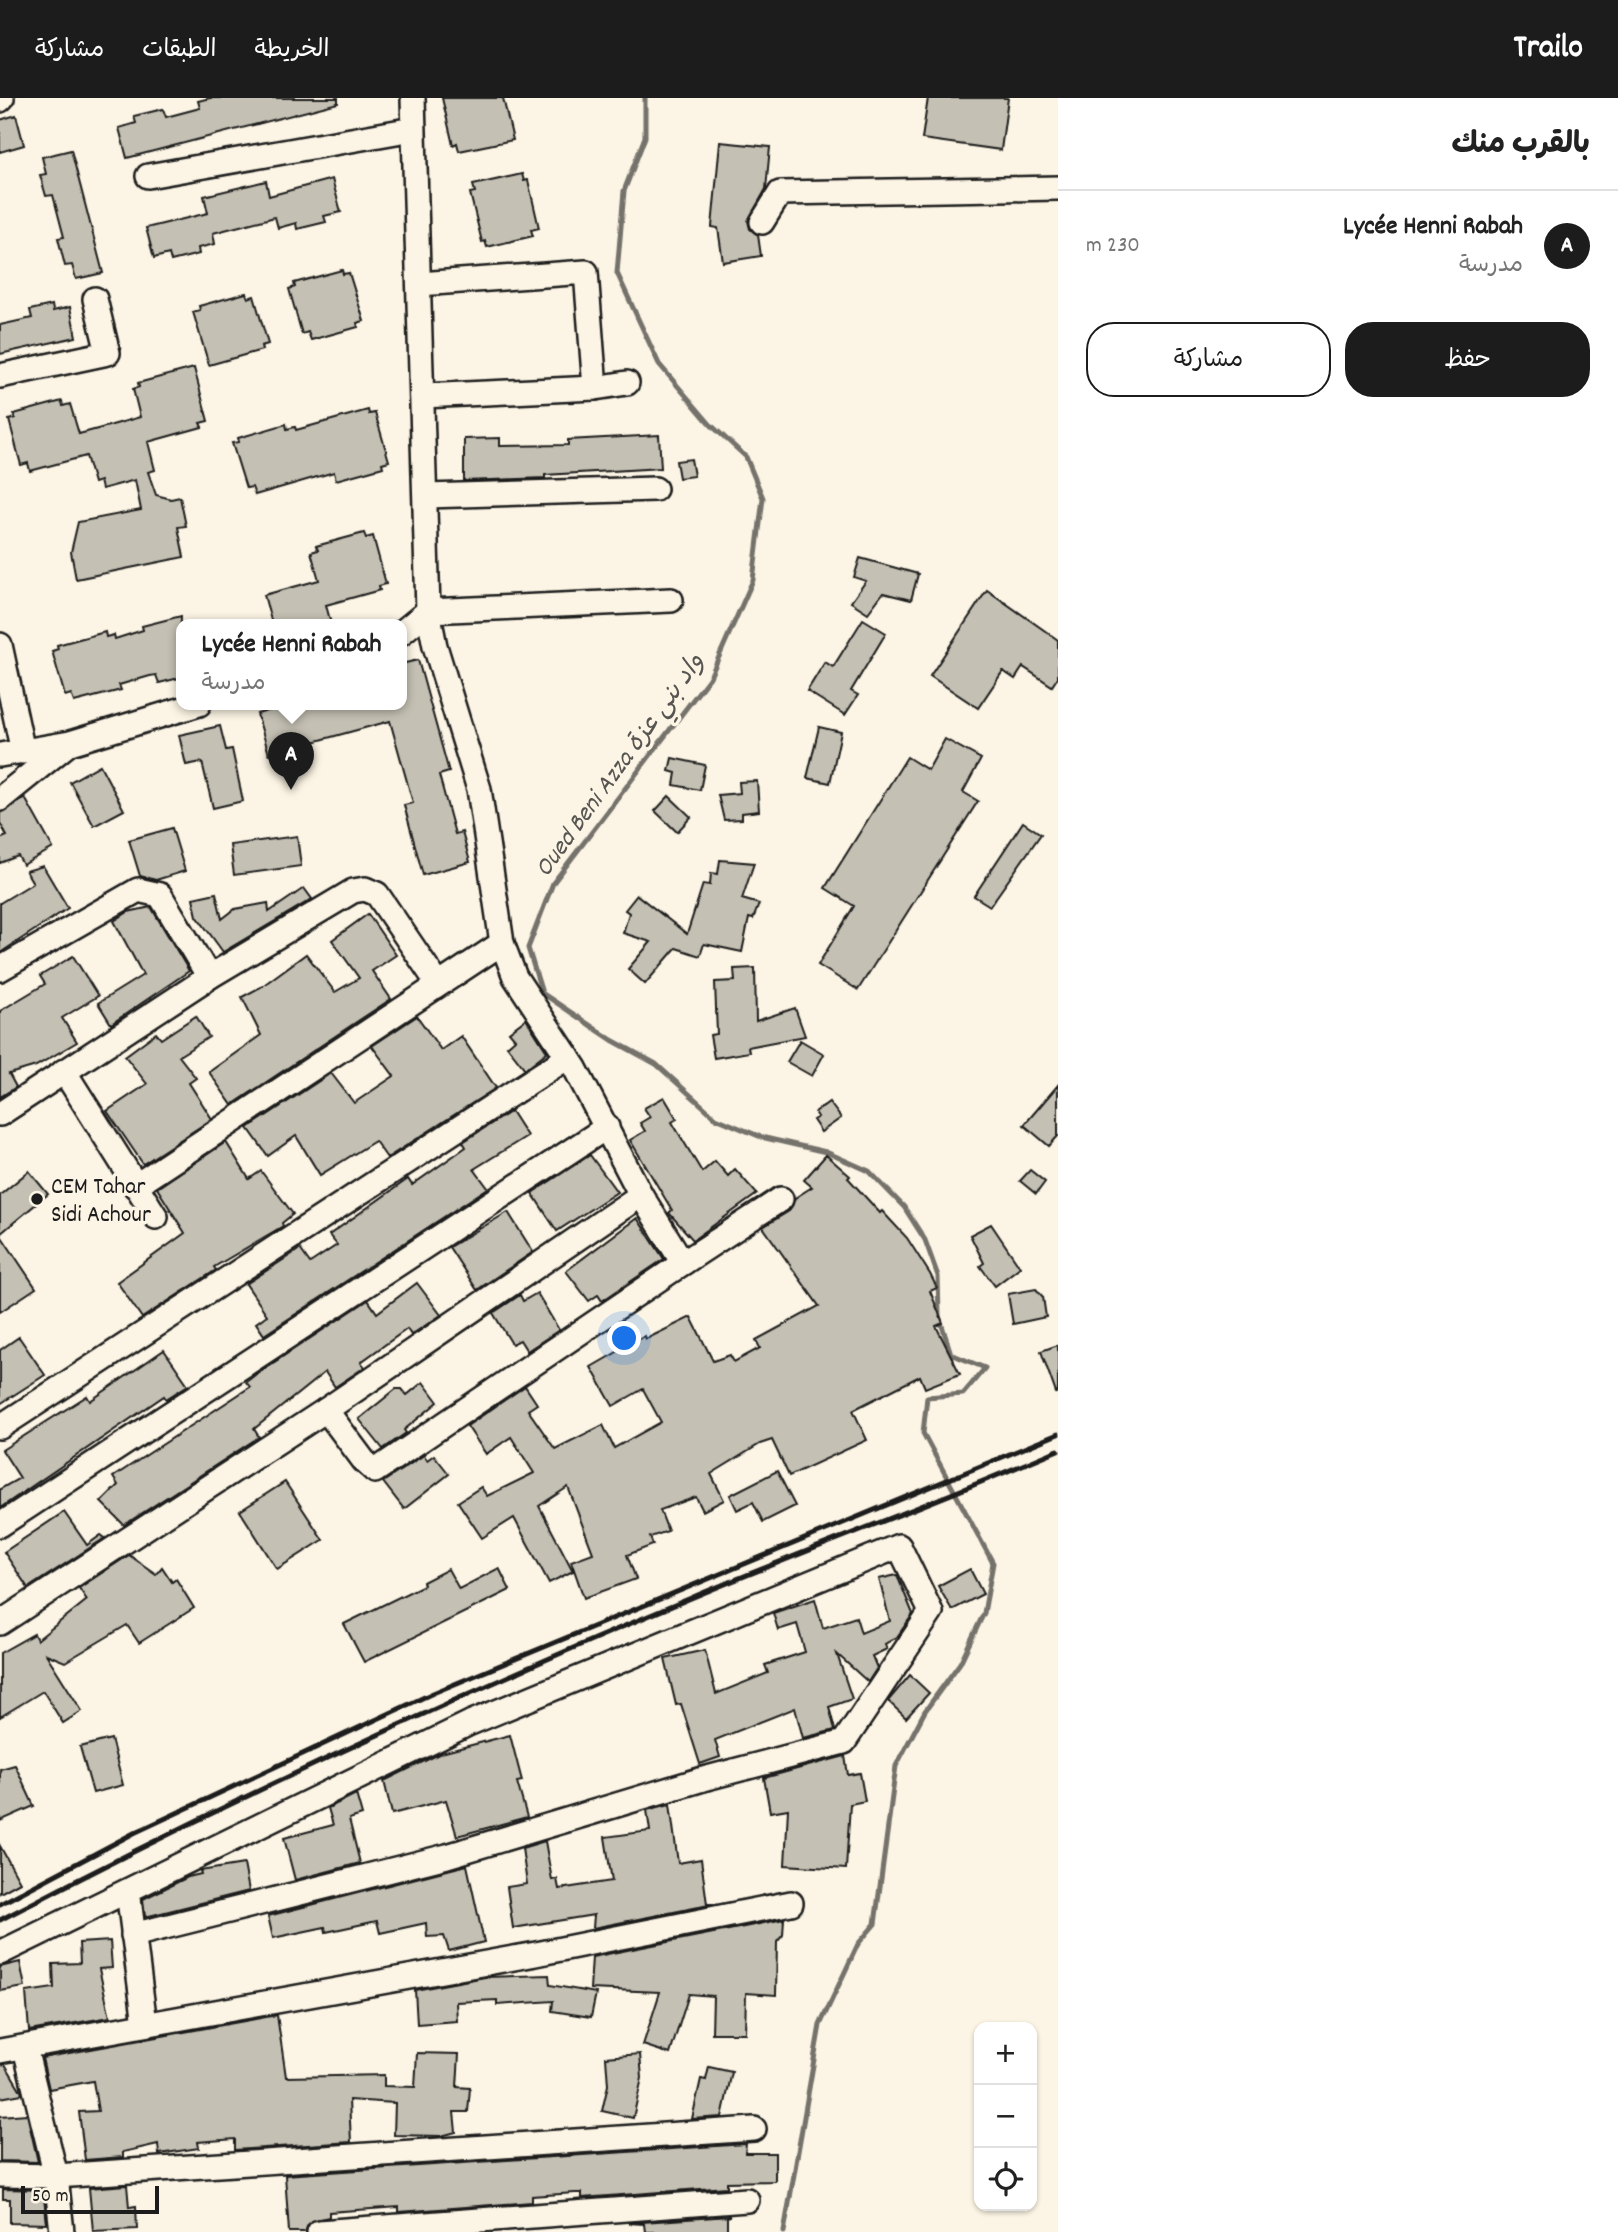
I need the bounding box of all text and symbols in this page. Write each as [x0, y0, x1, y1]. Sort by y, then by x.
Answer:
text: Trailo [1514, 26, 1583, 73]
text: مشاركة [35, 34, 104, 68]
text: الطبقات [142, 34, 217, 68]
text: الخريطة [255, 34, 329, 68]
text: بالقرب منك [1452, 125, 1590, 168]
text: Lycée Henni Rabah [1343, 209, 1523, 246]
text: 230 m [1086, 230, 1140, 263]
text: A [1561, 230, 1573, 263]
text: مدرسة [1459, 250, 1523, 283]
button: مشاركة [1086, 322, 1331, 397]
button: حفظ [1345, 322, 1590, 397]
popup [176, 619, 407, 710]
text: Lycée Henni Rabah [202, 627, 381, 664]
water label: Oued Beni Azza واد بني عزة [527, 647, 716, 886]
text: مدرسة [202, 668, 266, 701]
pin: A [268, 732, 314, 790]
place label: CEM Tahar Sidi Achour [51, 1171, 151, 1233]
marker: CEM Tahar Sidi Achour [29, 1191, 45, 1207]
your location [607, 1321, 641, 1355]
map controls [974, 2022, 1037, 2211]
button: + [974, 2022, 1037, 2085]
button: − [974, 2085, 1037, 2148]
button: locate [974, 2148, 1037, 2211]
scale bar [21, 2183, 159, 2215]
text: 50 m [32, 2184, 69, 2211]

